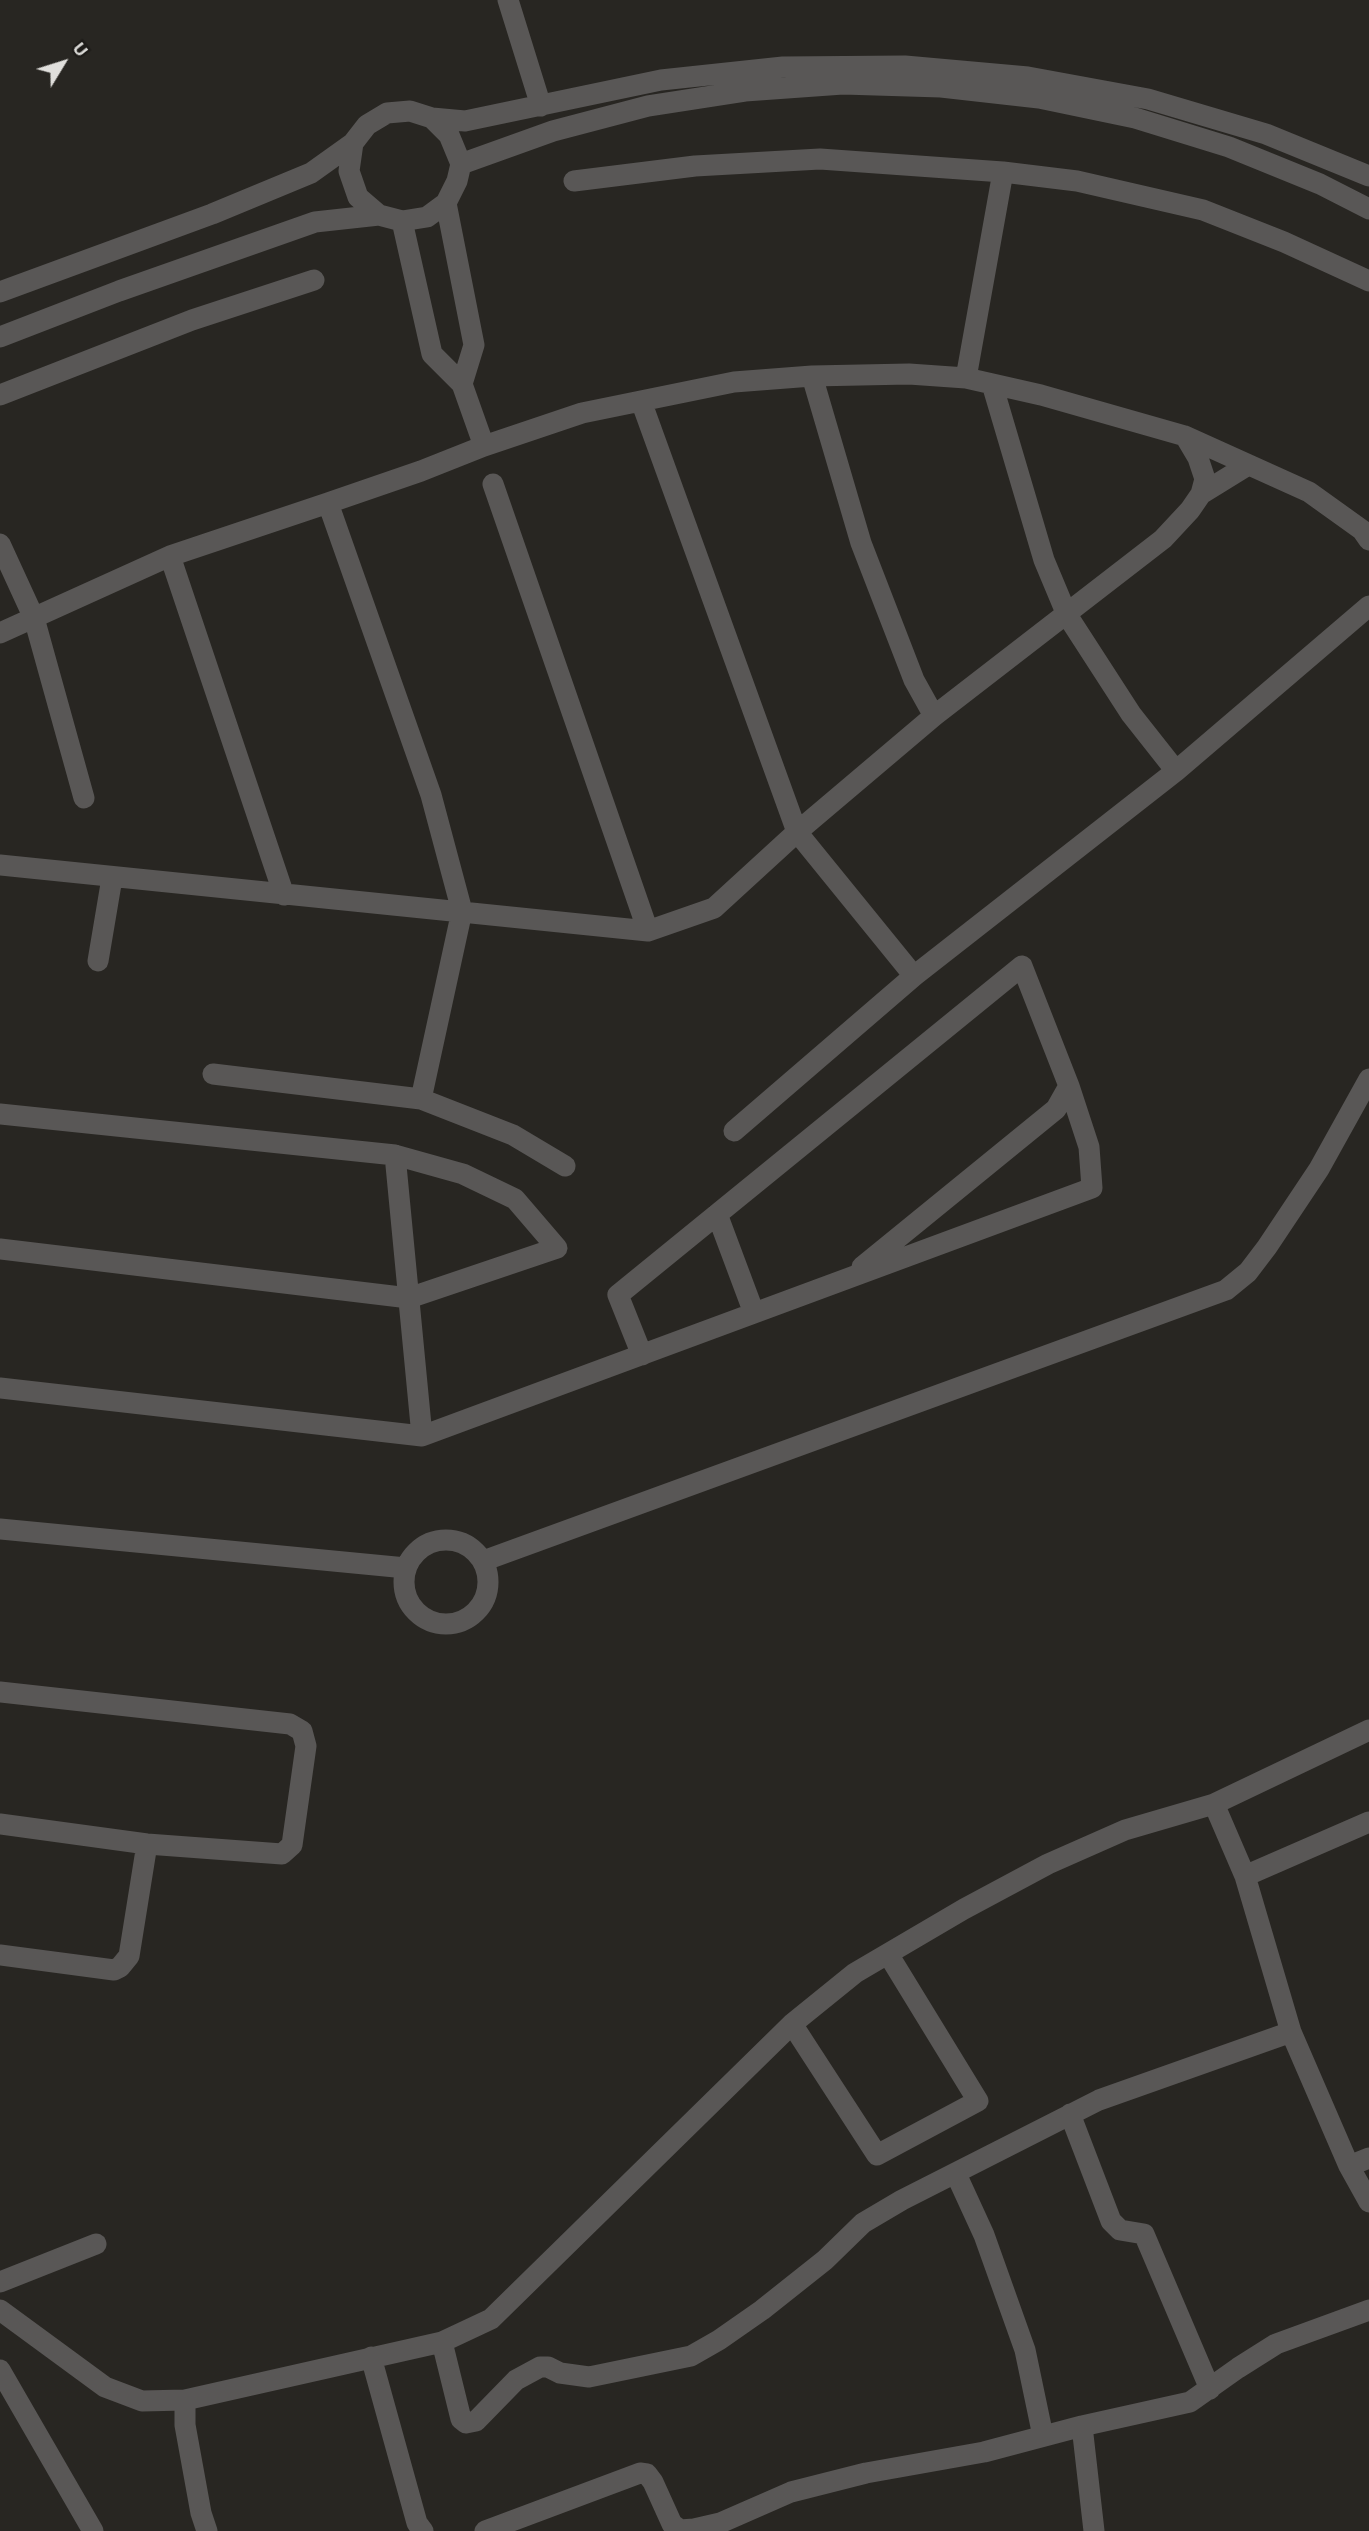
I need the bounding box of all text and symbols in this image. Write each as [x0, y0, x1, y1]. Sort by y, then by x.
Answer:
north arrow [28, 28, 98, 98]
text: U [69, 39, 91, 60]

